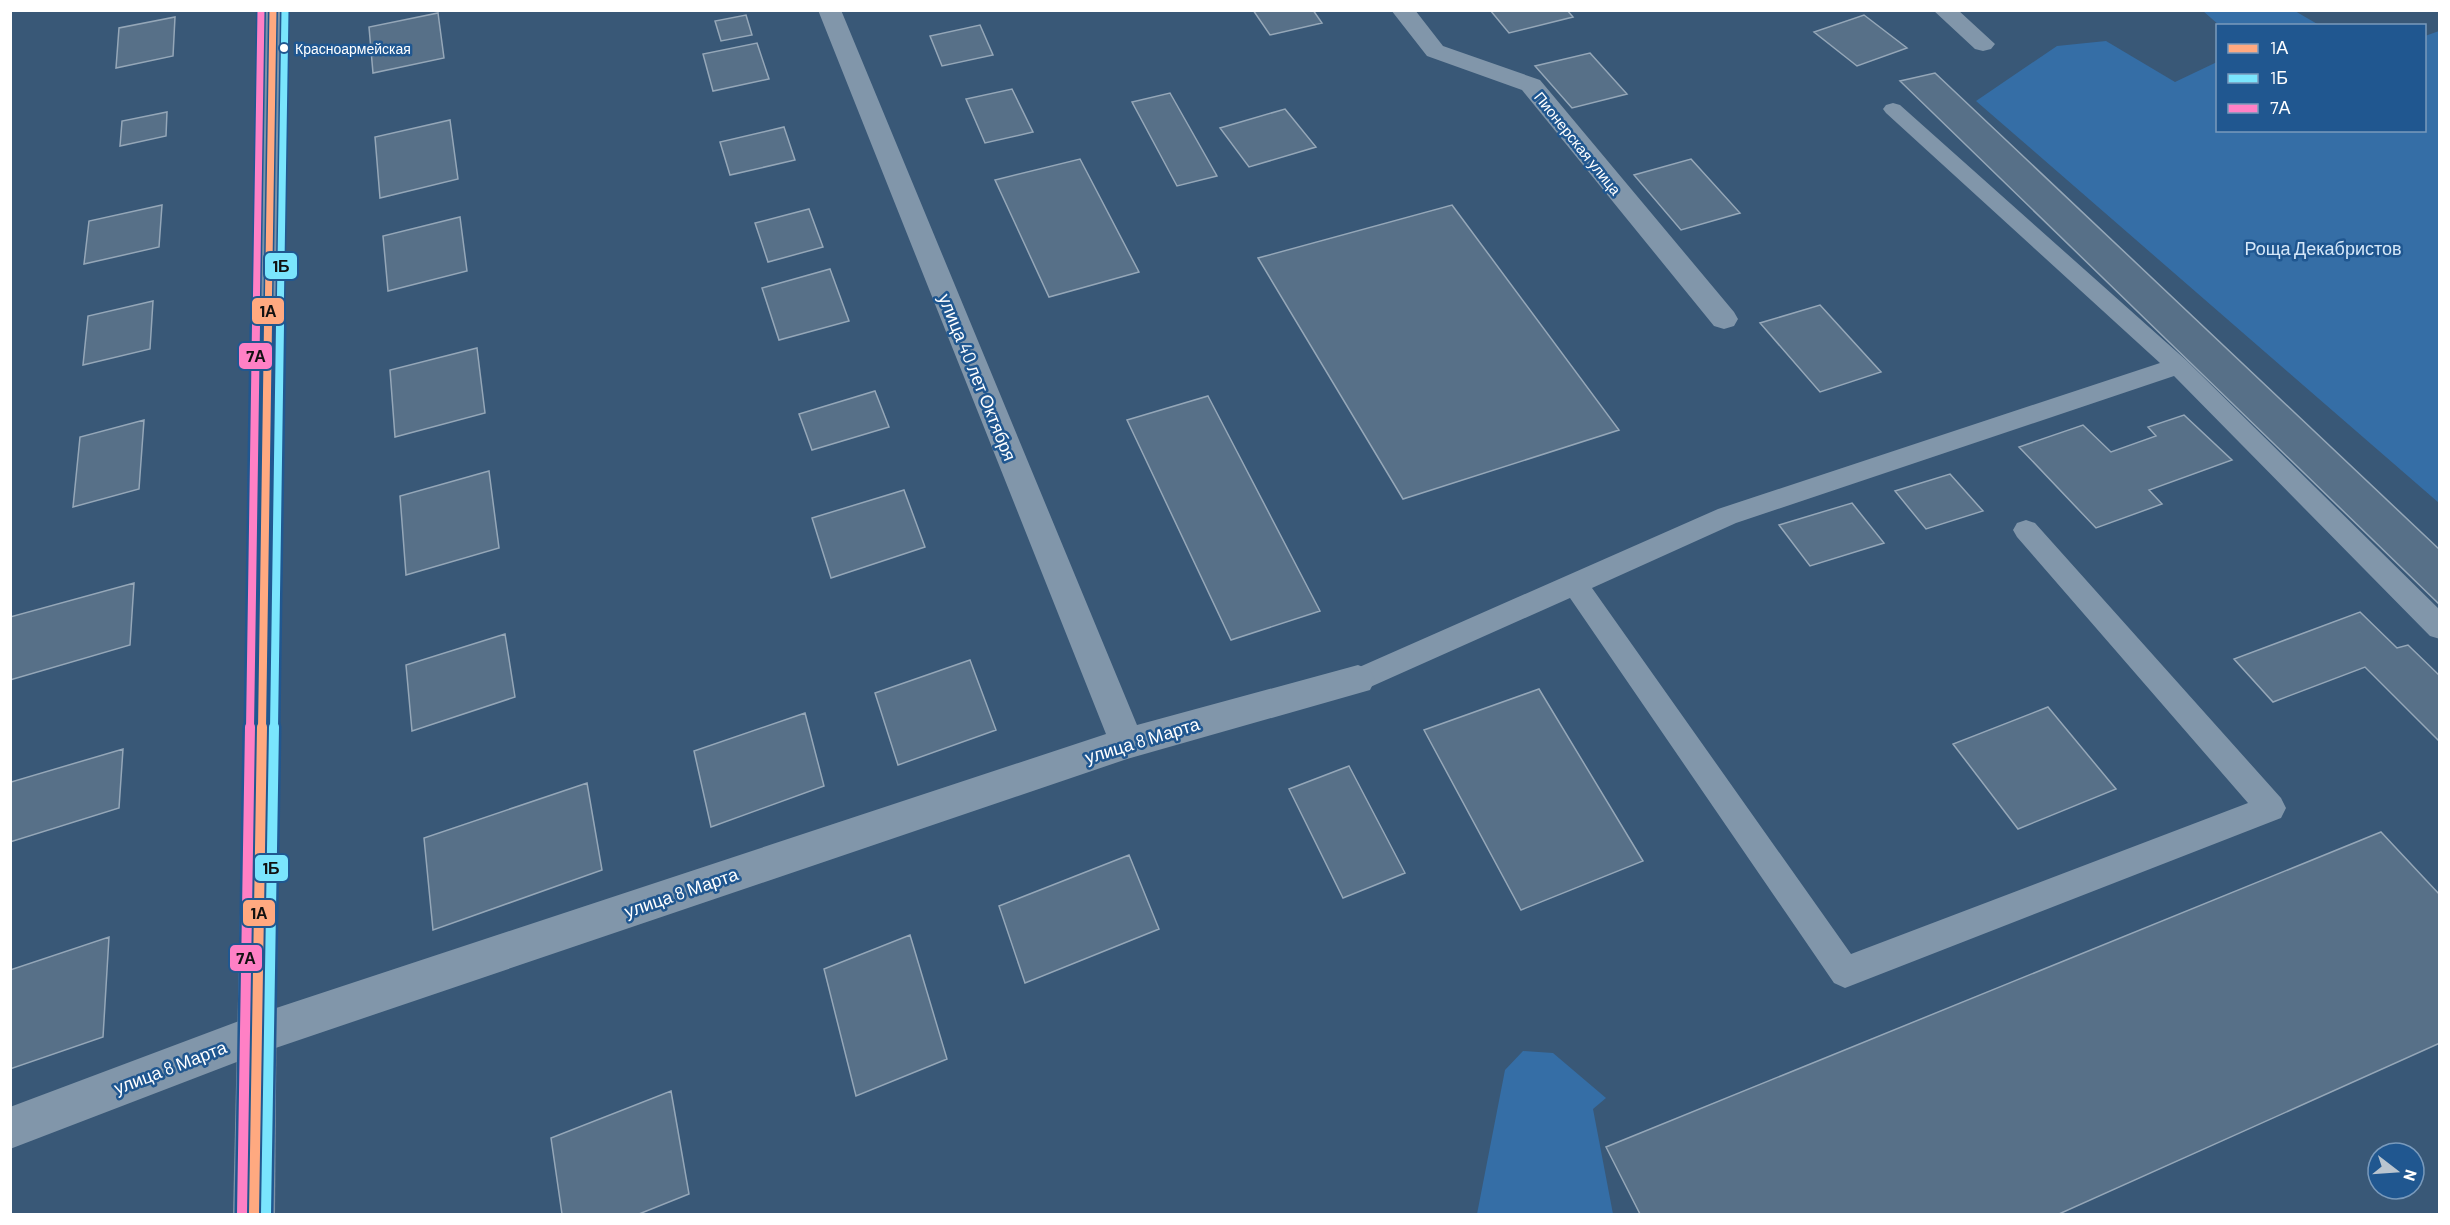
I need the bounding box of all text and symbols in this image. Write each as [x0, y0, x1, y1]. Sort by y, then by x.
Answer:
legend [2216, 24, 2426, 132]
text: 1А [2270, 36, 2288, 58]
place label: Красноармейская [295, 40, 411, 57]
marker: Красноармейская [278, 42, 290, 54]
text: 1Б [2270, 66, 2288, 88]
street label: Пионерская улица [1531, 88, 1626, 199]
text: 7А [2270, 96, 2291, 118]
park label: Роща Декабристов [2244, 237, 2402, 259]
line badge: 1Б [264, 252, 298, 280]
text: 1Б [272, 256, 290, 275]
street label: улица 40 лет Октября [934, 290, 1022, 464]
line badge: 1А [251, 297, 285, 325]
text: 1А [259, 301, 277, 320]
line badge: 7А [238, 342, 273, 370]
text: 7А [246, 346, 266, 365]
street label: улица 8 Марта [1082, 712, 1203, 768]
line badge: 1Б [254, 854, 289, 882]
text: 1Б [262, 858, 280, 877]
street label: улица 8 Марта [621, 862, 742, 922]
line badge: 1А [242, 899, 276, 927]
text: 1А [250, 903, 268, 922]
line badge: 7А [229, 944, 263, 972]
text: 7А [236, 948, 256, 967]
street label: улица 8 Марта [111, 1035, 230, 1099]
north arrow [2366, 1141, 2426, 1201]
text: N [2400, 1168, 2421, 1183]

